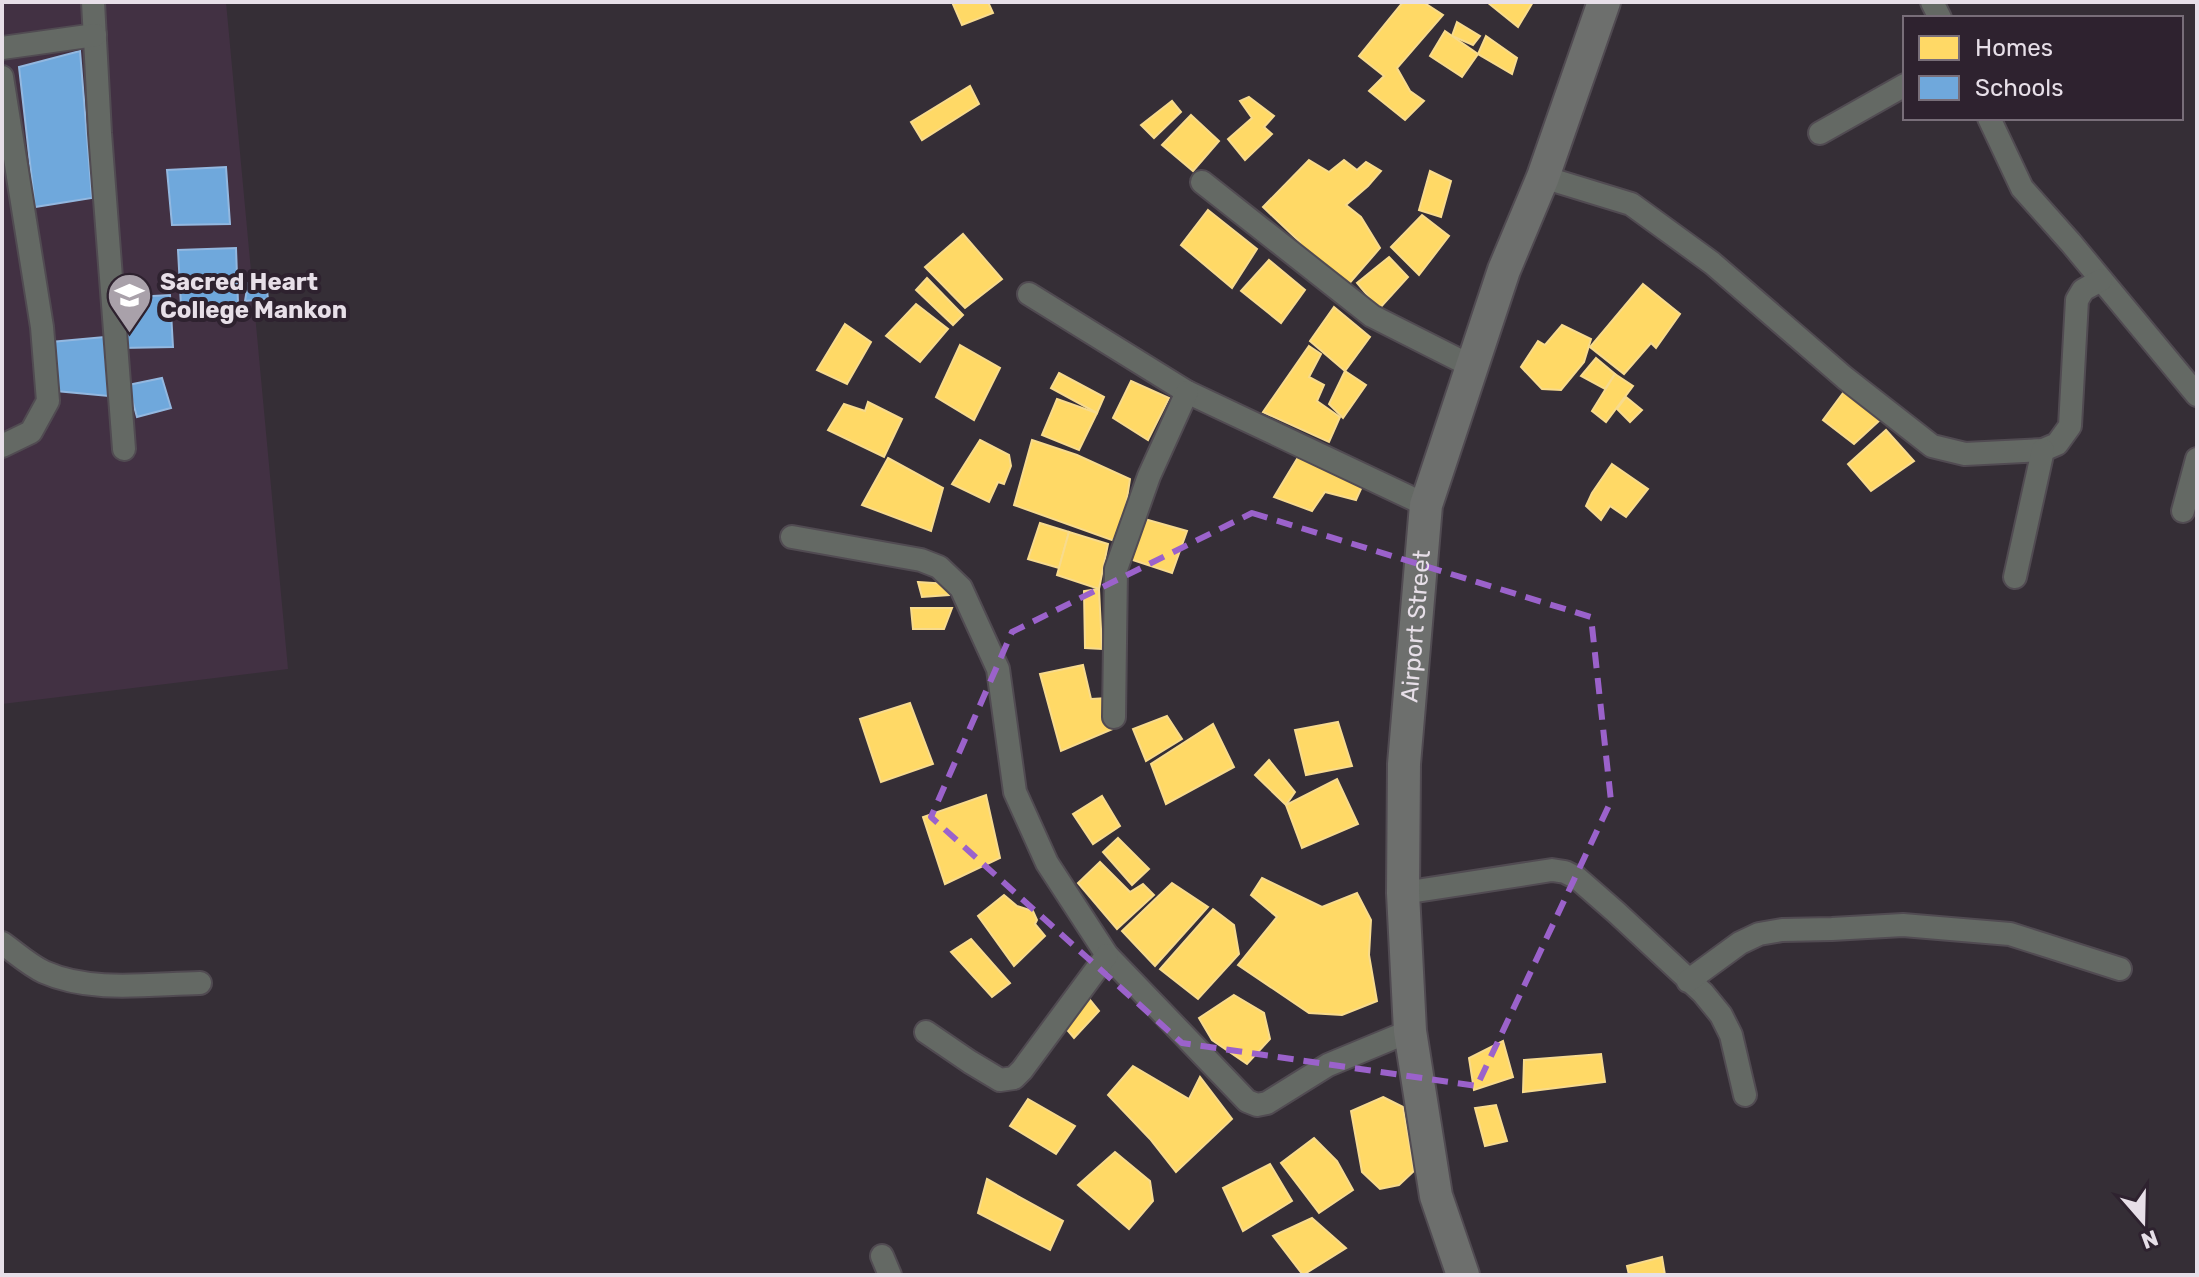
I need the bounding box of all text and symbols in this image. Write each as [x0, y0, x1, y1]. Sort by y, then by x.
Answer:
legend [1903, 16, 2183, 120]
text: Homes [1975, 34, 2053, 62]
text: Schools [1975, 74, 2063, 102]
place label: Sacred Heart College Mankon [160, 268, 347, 324]
school or university icon: Sacred Heart College Mankon [105, 272, 153, 335]
street label: Airport Street [1395, 549, 1436, 704]
north arrow [2103, 1181, 2183, 1261]
text: N [2138, 1224, 2162, 1255]

